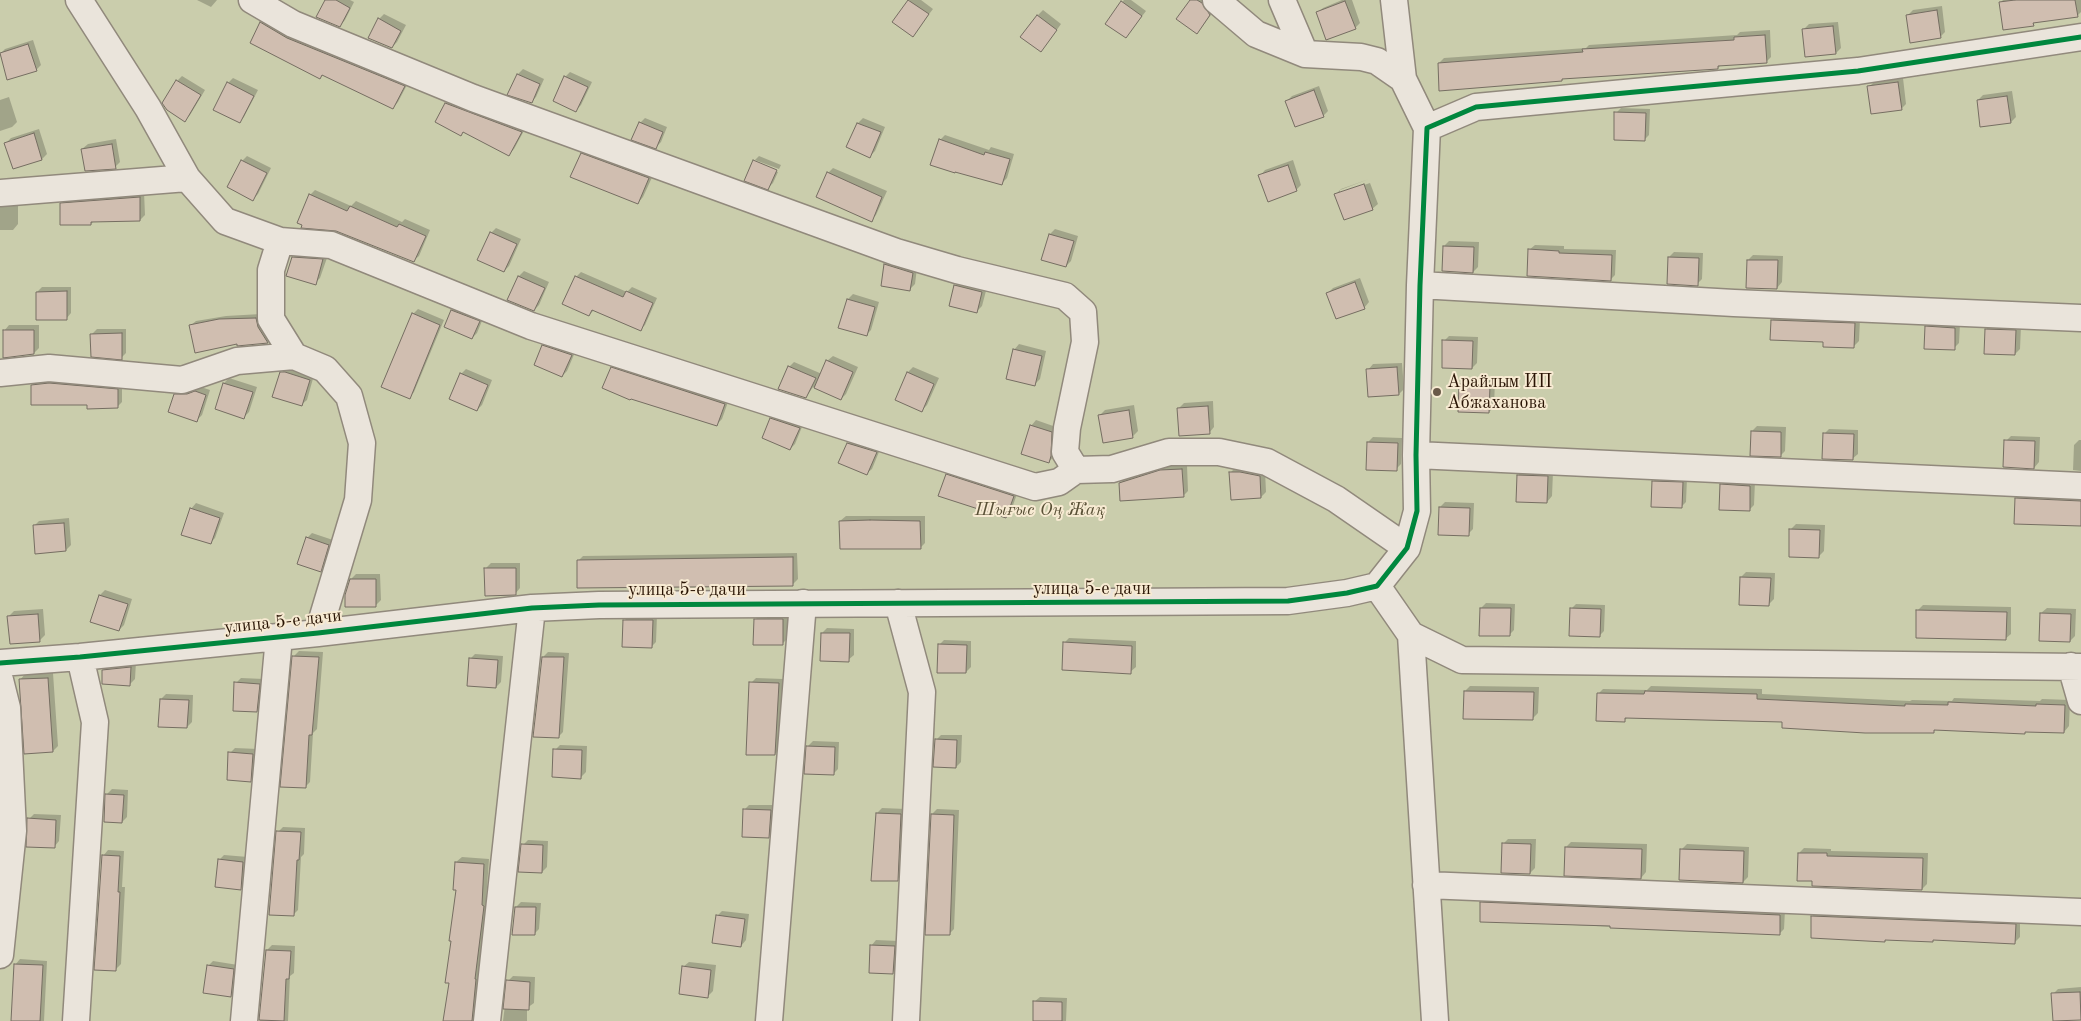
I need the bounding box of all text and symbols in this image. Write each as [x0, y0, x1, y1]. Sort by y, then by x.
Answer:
place label: Арайлым ИП Абжаханова [1447, 371, 1552, 414]
marker: Арайлым ИП Абжаханова [1431, 386, 1443, 398]
park label: Шығыс Оң Жақ [975, 499, 1105, 521]
street label: улица 5-е дачи [1033, 578, 1151, 600]
street label: улица 5-е дачи [628, 579, 746, 601]
street label: улица 5-е дачи [223, 605, 343, 639]

